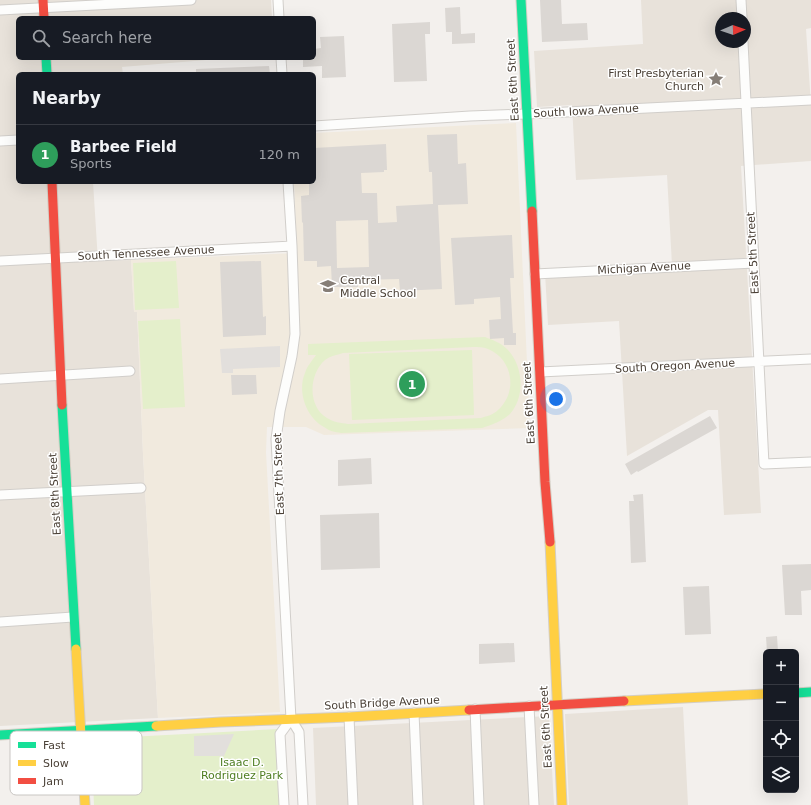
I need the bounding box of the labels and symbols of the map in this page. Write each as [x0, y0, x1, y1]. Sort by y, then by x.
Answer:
north arrow [715, 12, 751, 48]
street label: East 6th Street [504, 38, 522, 122]
place label: First Presbyterian Church [608, 67, 704, 93]
place icon: First Presbyterian Church [707, 70, 725, 88]
street label: South Iowa Avenue [533, 102, 639, 120]
street label: East 5th Street [744, 211, 762, 295]
street label: South Tennessee Avenue [77, 243, 215, 263]
street label: Michigan Avenue [597, 259, 691, 277]
place label: Central Middle School [340, 274, 416, 300]
school or university icon: Central Middle School [319, 277, 337, 295]
street label: South Oregon Avenue [615, 356, 736, 376]
street label: East 6th Street [520, 361, 538, 445]
pin: 1 [399, 369, 425, 399]
your location [546, 389, 566, 409]
street label: East 7th Street [271, 432, 287, 515]
street label: East 8th Street [46, 452, 64, 536]
street label: East 6th Street [537, 685, 555, 769]
street label: South Bridge Avenue [324, 693, 440, 713]
legend [10, 731, 142, 795]
text: Fast [43, 739, 66, 752]
park label: Isaac D. Rodriguez Park [201, 756, 284, 782]
text: Slow [43, 757, 69, 770]
text: Jam [42, 775, 64, 788]

